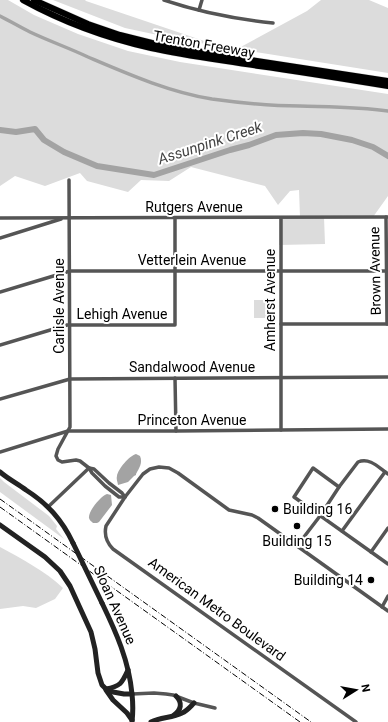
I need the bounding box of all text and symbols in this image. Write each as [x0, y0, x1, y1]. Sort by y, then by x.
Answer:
street label: Trenton Freeway [152, 27, 256, 61]
water label: Assunpink Creek [155, 117, 265, 169]
street label: Rutgers Avenue [145, 199, 243, 215]
street label: Brown Avenue [366, 226, 384, 316]
street label: Amherst Avenue [262, 249, 278, 351]
street label: Vetterlein Avenue [138, 252, 246, 268]
street label: Carlisle Avenue [51, 258, 67, 354]
street label: Lehigh Avenue [77, 306, 167, 322]
street label: Sandalwood Avenue [129, 359, 255, 375]
street label: Princeton Avenue [138, 412, 246, 428]
place label: Building 16 [283, 501, 352, 517]
marker: Building 16 [270, 504, 280, 514]
marker: Building 15 [292, 521, 302, 531]
place label: Building 15 [262, 533, 332, 549]
street label: American Metro Boulevard [145, 554, 289, 664]
street label: Sloan Avenue [91, 563, 139, 647]
place label: Building 14 [294, 572, 363, 588]
marker: Building 14 [366, 575, 376, 585]
north arrow [336, 670, 376, 710]
text: N [358, 683, 372, 693]

